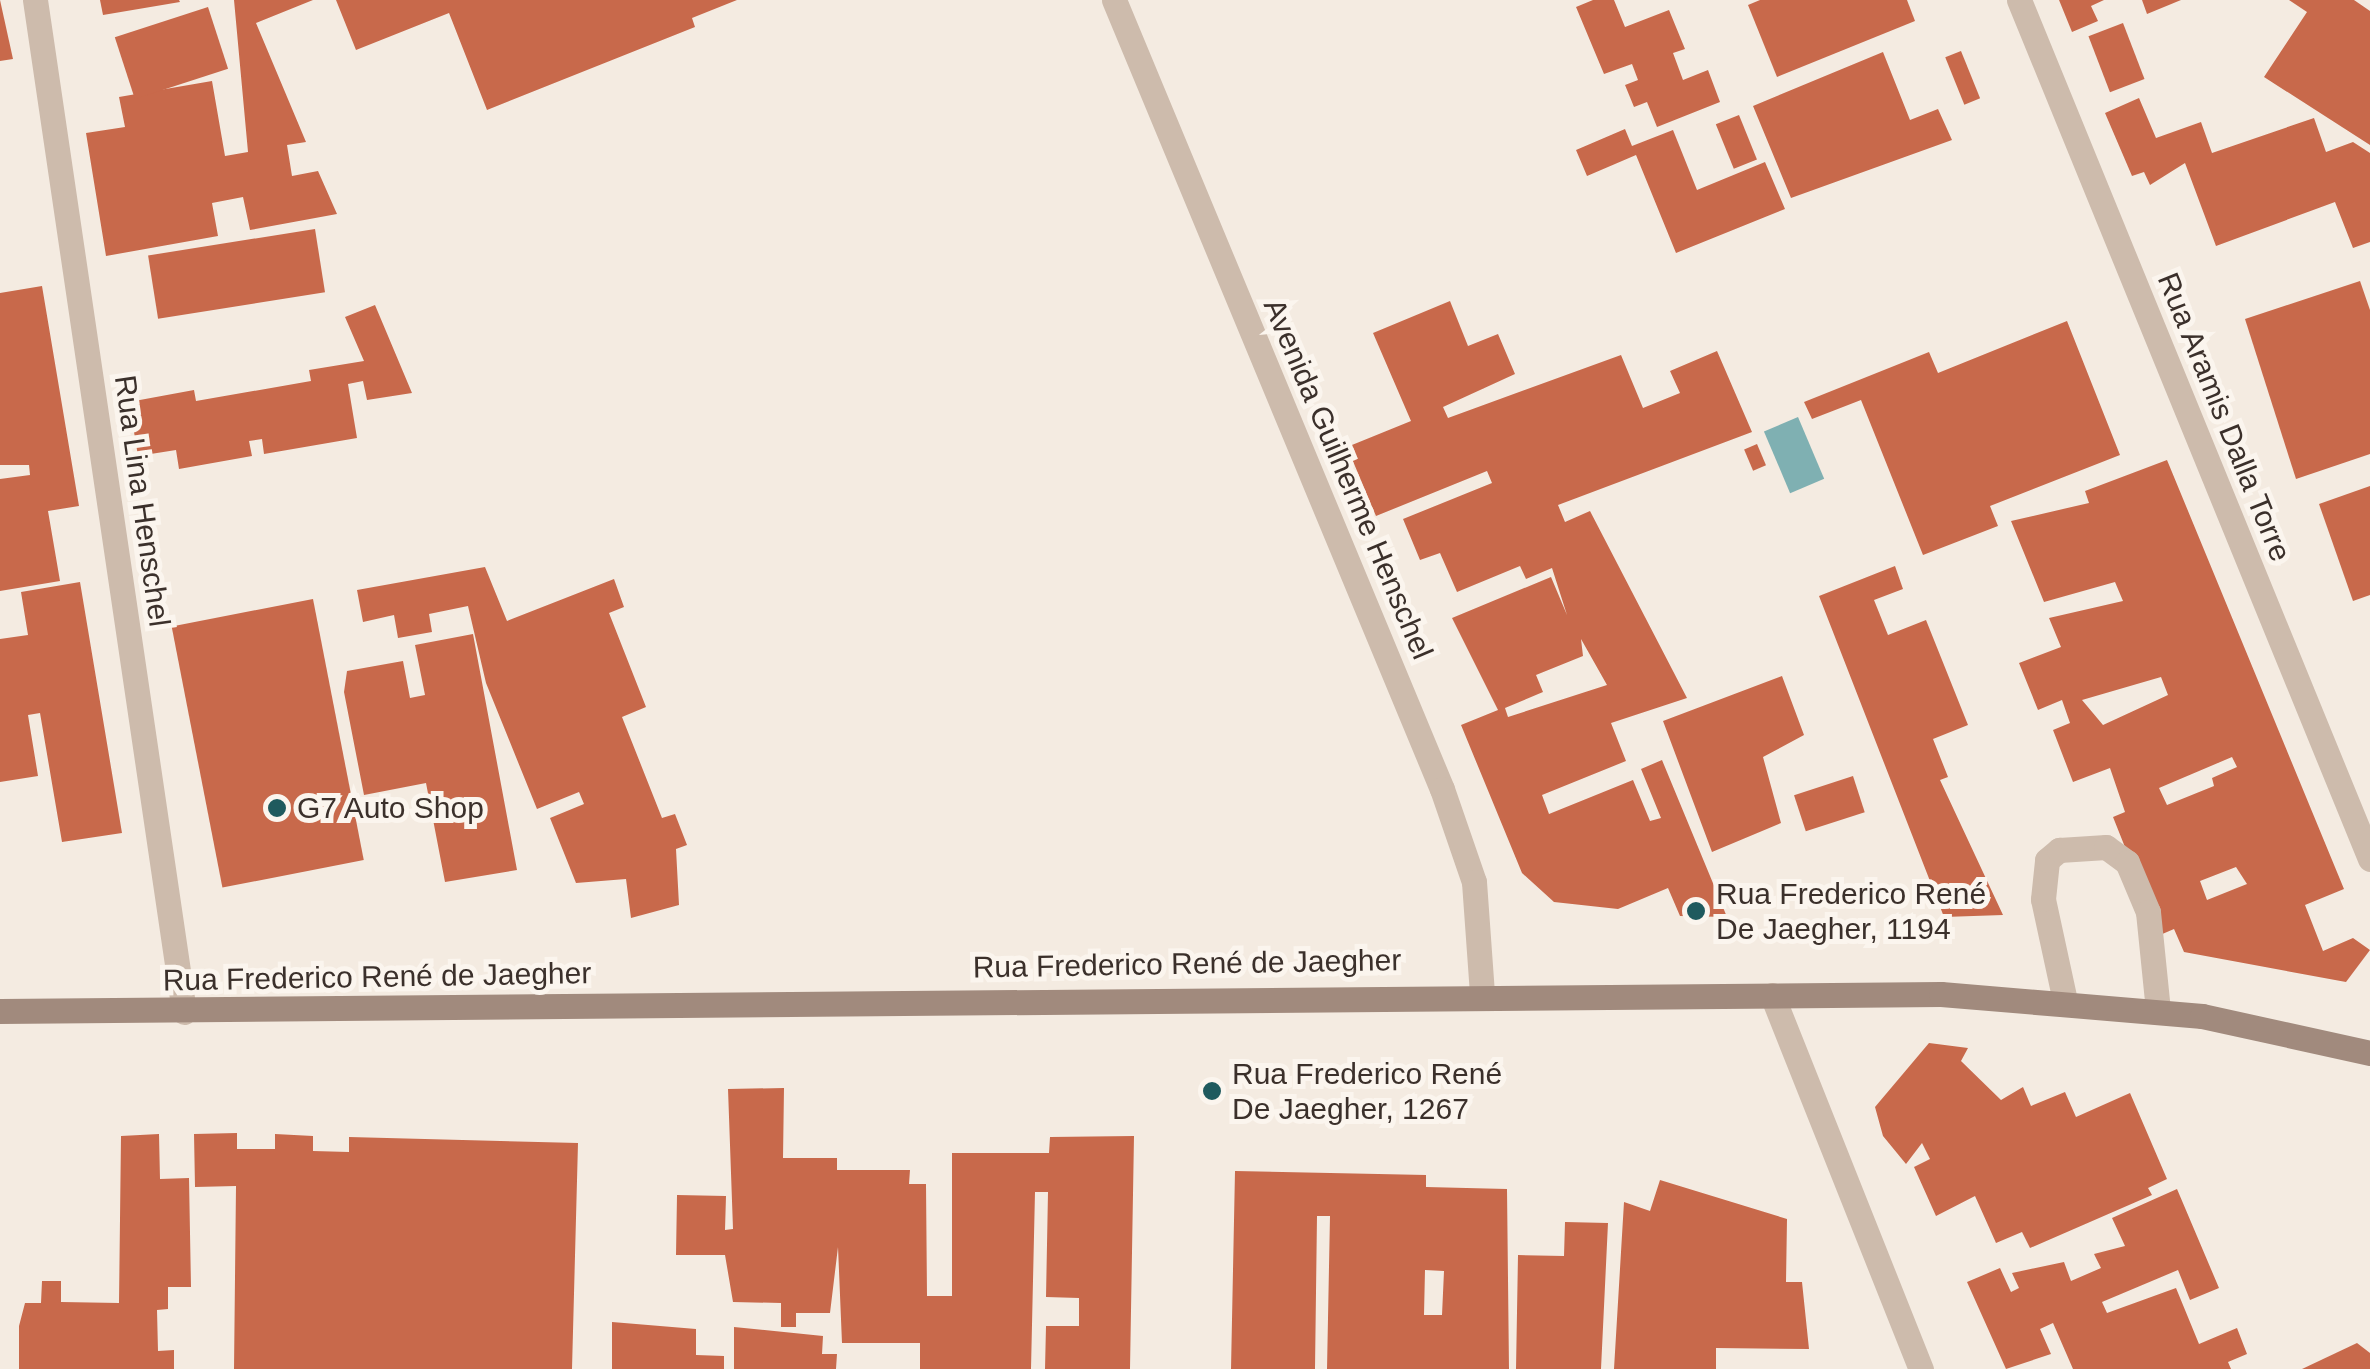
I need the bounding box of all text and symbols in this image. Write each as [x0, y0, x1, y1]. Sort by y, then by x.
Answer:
street label: Rua Aramis Dalla Torre [2149, 267, 2299, 567]
street label: Avenida Guilherme Henschel [1256, 293, 1440, 665]
street label: Rua Lina Henschel [107, 373, 177, 629]
place label: G7 Auto Shop [297, 790, 485, 826]
marker: G7 Auto Shop [266, 797, 288, 819]
place label: Rua Frederico René De Jaegher, 1194 [1716, 876, 1986, 946]
marker: Rua Frederico René De Jaegher, 1194 [1685, 900, 1707, 922]
street label: Rua Frederico René de Jaegher [972, 942, 1402, 986]
street label: Rua Frederico René de Jaegher [162, 955, 592, 999]
place label: Rua Frederico René De Jaegher, 1267 [1232, 1056, 1502, 1126]
marker: Rua Frederico René De Jaegher, 1267 [1201, 1080, 1223, 1102]

